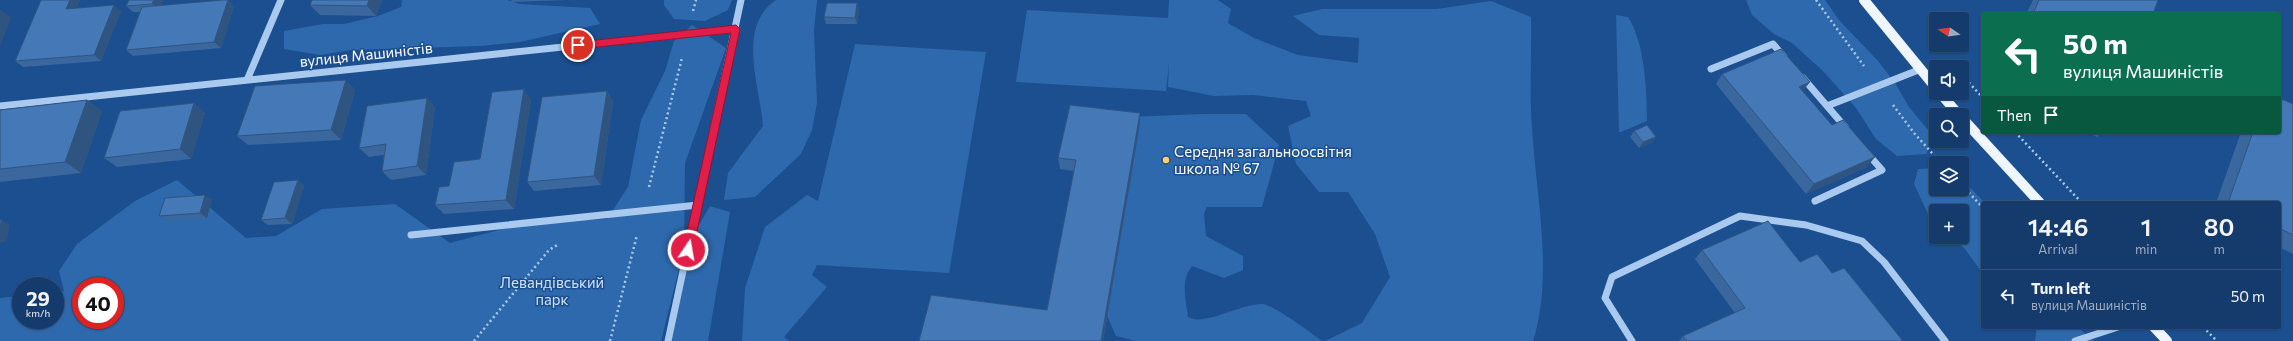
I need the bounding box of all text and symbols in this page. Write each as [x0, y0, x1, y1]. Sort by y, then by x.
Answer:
north arrow [1929, 12, 1969, 52]
map controls [1929, 12, 1969, 244]
text: 50 m [2063, 26, 2128, 60]
pin [561, 28, 595, 62]
icon: left [1997, 28, 2049, 80]
icon: arrive [567, 34, 589, 56]
street label: вулиця Машиністів [299, 38, 433, 70]
button: sound [1929, 60, 1969, 100]
text: вулиця Машиністів [2063, 60, 2223, 82]
icon: arrive [2040, 104, 2062, 126]
text: Then [1997, 106, 2032, 124]
button: search [1929, 108, 1969, 148]
place label: Середня загальноосвітня школа № 67 [1174, 142, 1352, 177]
marker: Середня загальноосвітня школа № 67 [1161, 155, 1171, 165]
button: layers [1929, 156, 1969, 196]
button: + [1929, 204, 1969, 244]
text: 14:46 [2028, 212, 2088, 241]
text: 1 [2141, 212, 2151, 241]
text: 80 [2204, 212, 2234, 241]
position arrow [667, 229, 709, 271]
text: Arrival [2038, 241, 2078, 257]
text: min [2135, 241, 2157, 257]
text: m [2213, 241, 2225, 257]
park label: Левандівський парк [500, 273, 604, 308]
speed limit sign: 40 [72, 277, 124, 329]
text: Turn left [2031, 279, 2090, 297]
icon: left [1997, 285, 2019, 307]
text: 29 [26, 286, 50, 310]
text: 50 m [2231, 287, 2265, 305]
text: вулиця Машиністів [2031, 297, 2147, 313]
text: km/h [26, 307, 50, 319]

